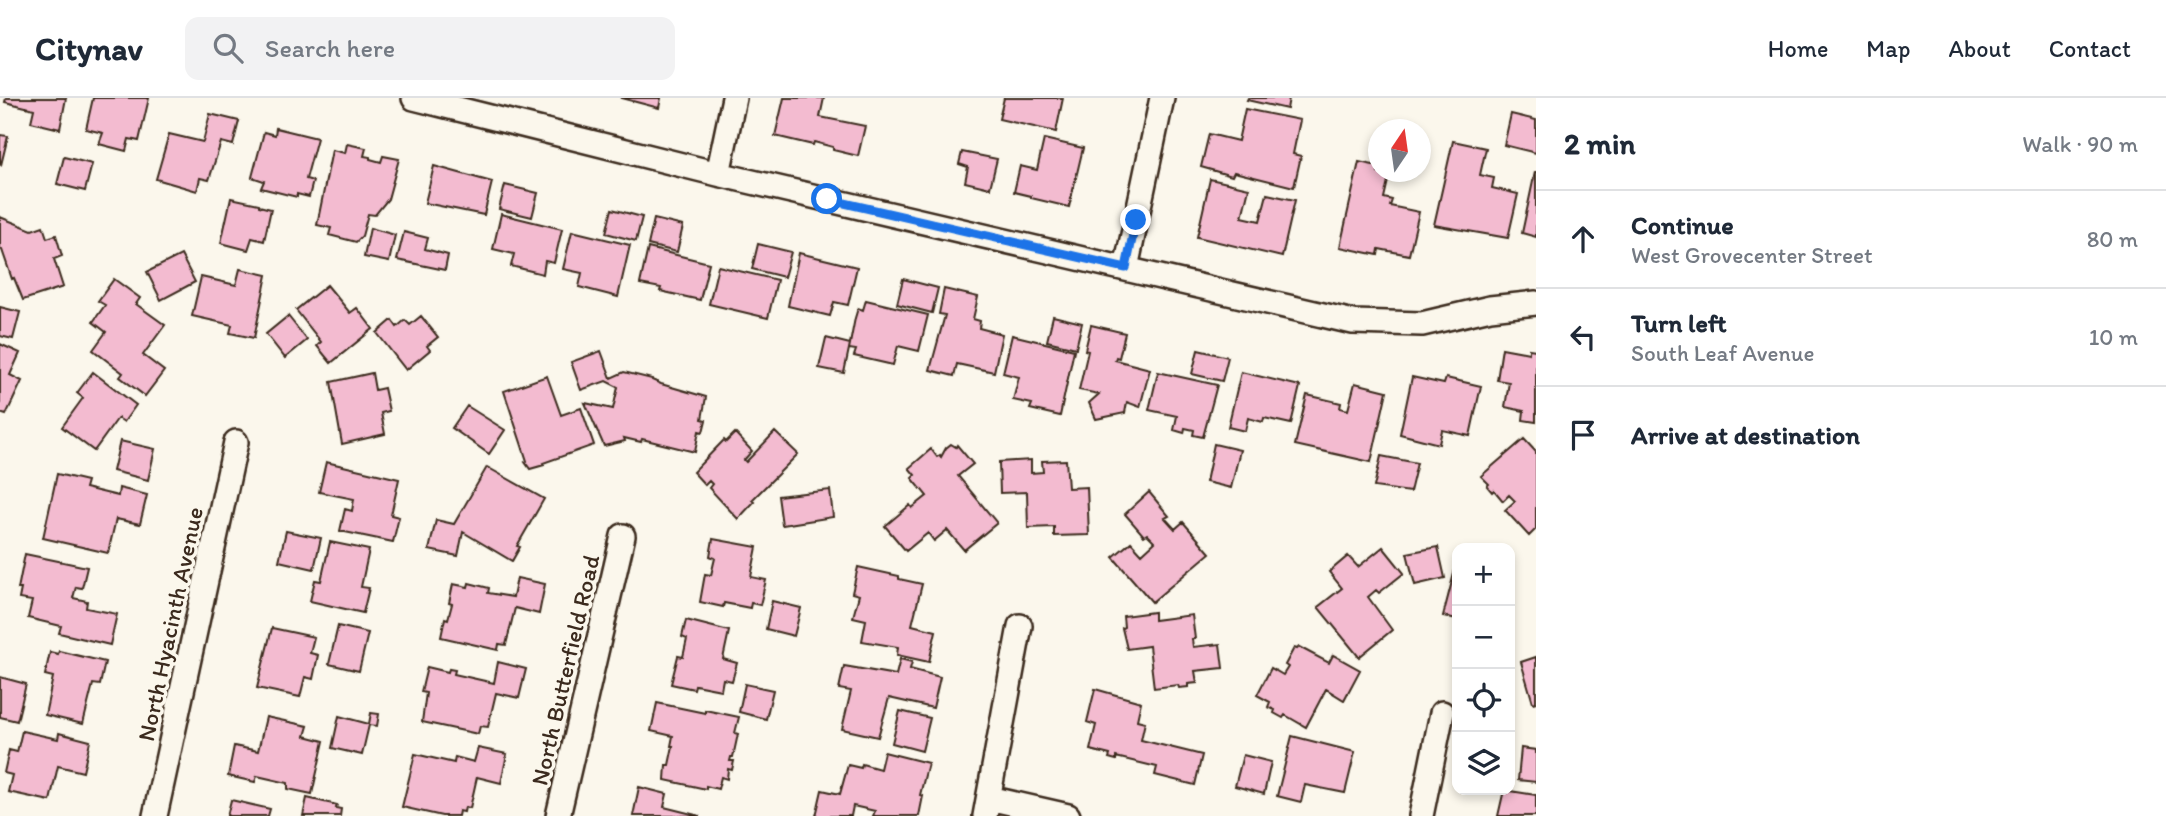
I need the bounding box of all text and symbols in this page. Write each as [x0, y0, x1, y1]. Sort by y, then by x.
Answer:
search box [185, 17, 675, 80]
text: Citynav [35, 29, 143, 68]
icon: search [209, 29, 247, 67]
text: Search here [265, 32, 395, 64]
text: Home [1768, 34, 1828, 63]
text: Map [1866, 34, 1910, 63]
text: About [1948, 34, 2011, 63]
text: Contact [2049, 34, 2131, 63]
north arrow [1368, 119, 1431, 182]
text: 2 min [1564, 125, 1635, 162]
text: Walk · 90 m [2022, 130, 2138, 158]
route start [811, 183, 842, 214]
route end [1120, 204, 1151, 235]
text: Continue [1631, 209, 1734, 241]
icon: ahead [1564, 220, 1602, 258]
text: 80 m [2087, 225, 2138, 253]
text: West Grovecenter Street [1631, 241, 1873, 269]
text: Turn left [1631, 307, 1727, 339]
icon: left [1564, 318, 1602, 356]
text: 10 m [2089, 323, 2138, 351]
text: South Leaf Avenue [1631, 339, 1814, 367]
icon: arrive [1564, 416, 1602, 454]
text: Arrive at destination [1631, 419, 1860, 451]
street label: North Hyacinth Avenue [131, 504, 209, 744]
map controls [1452, 543, 1515, 795]
button: + [1452, 543, 1515, 606]
street label: North Butterfield Road [524, 552, 606, 788]
button: − [1452, 606, 1515, 669]
button: locate [1452, 669, 1515, 732]
button: layers [1452, 732, 1515, 795]

